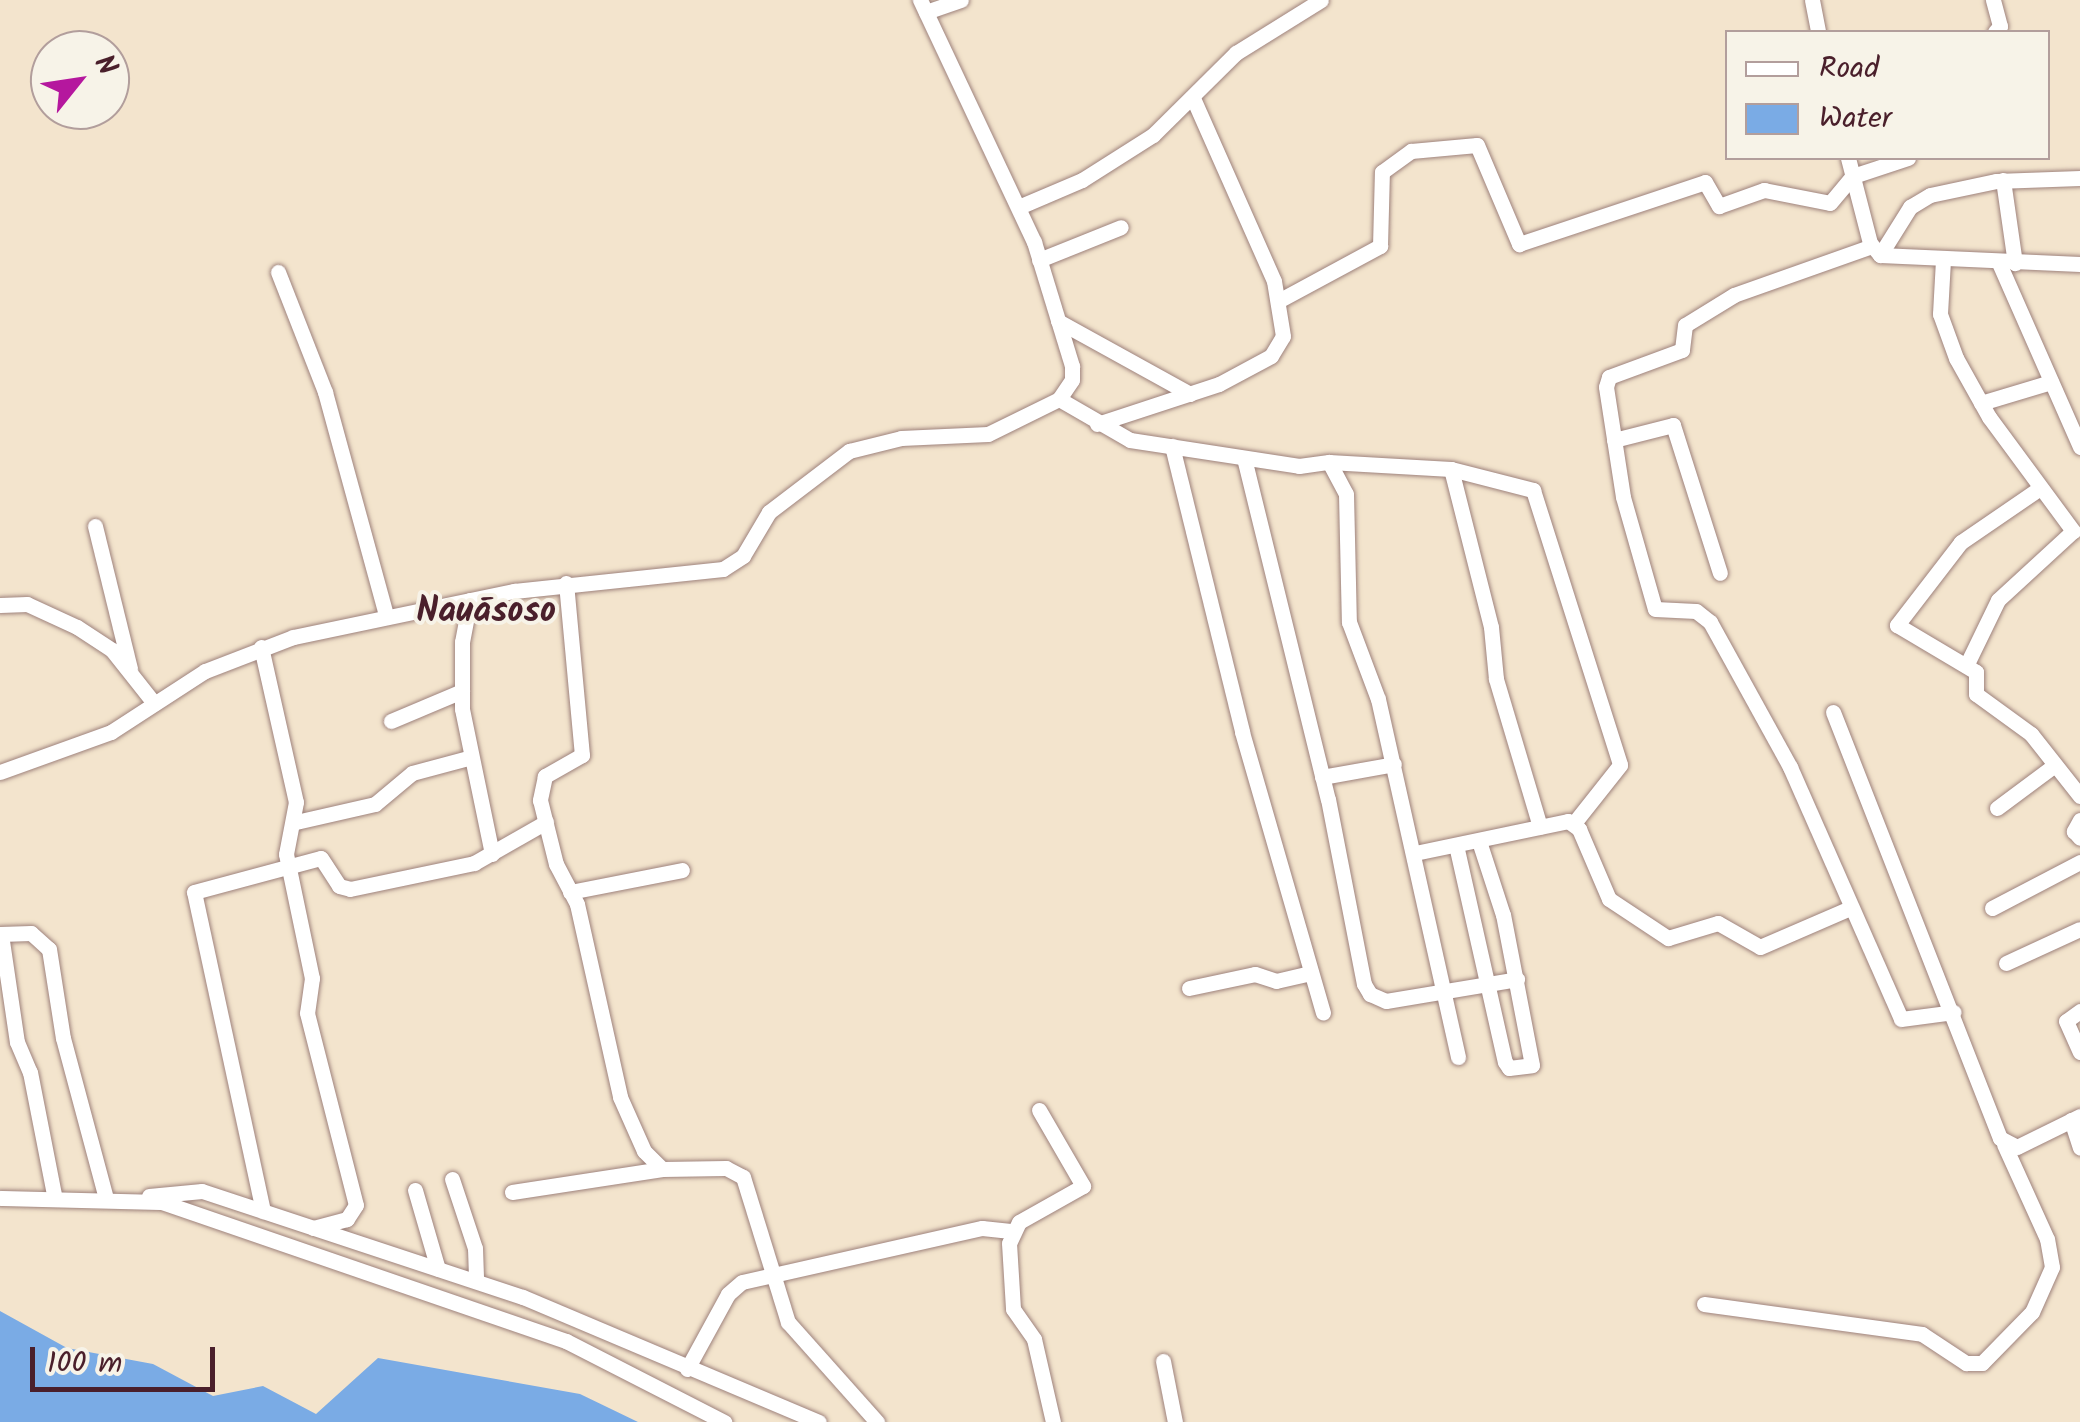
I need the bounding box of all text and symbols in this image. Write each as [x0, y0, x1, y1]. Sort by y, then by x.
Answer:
north arrow [30, 30, 130, 130]
legend [1725, 30, 2050, 160]
text: Road [1819, 45, 1879, 93]
text: N [81, 47, 129, 85]
text: Water [1819, 95, 1892, 143]
district label: Nauāsoso [416, 591, 556, 633]
scale bar [35, 1327, 220, 1389]
text: 100 m [47, 1340, 122, 1388]

